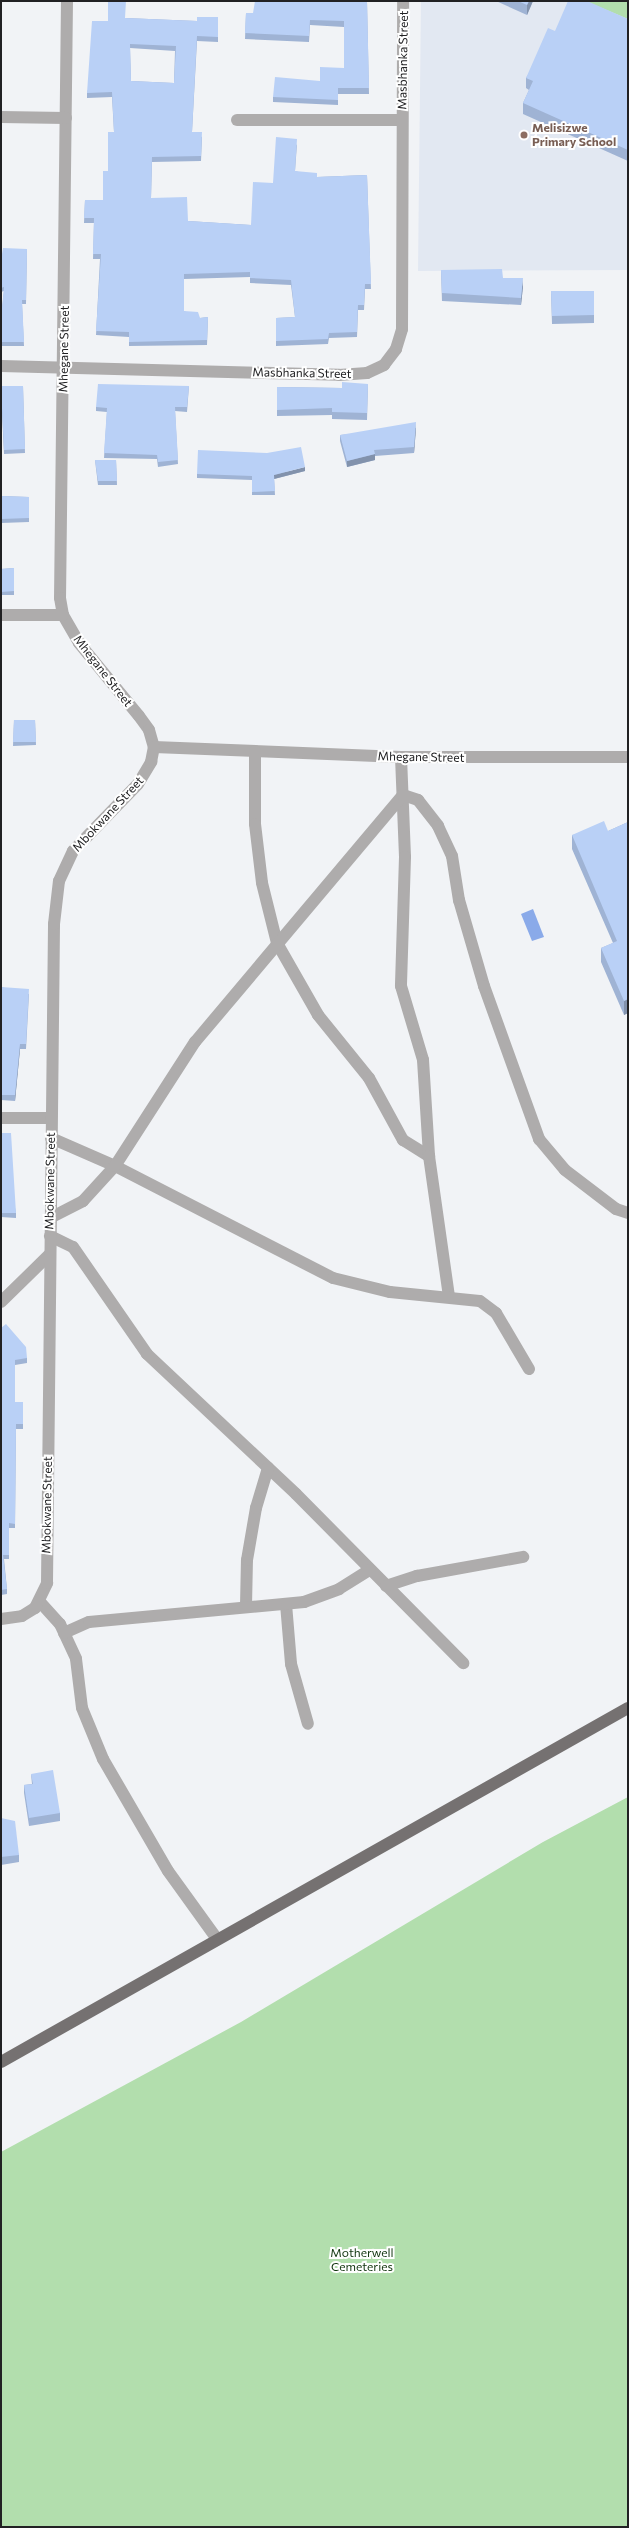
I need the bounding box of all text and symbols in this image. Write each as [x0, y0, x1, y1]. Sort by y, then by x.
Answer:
street label: Masbhanka Street [395, 10, 411, 110]
place label: Melisizwe Primary School [532, 121, 616, 149]
marker: Melisizwe Primary School [519, 130, 529, 140]
street label: Mhegane Street [56, 305, 72, 393]
street label: Masbhanka Street [252, 365, 352, 381]
street label: Mhegane Street [71, 632, 135, 710]
street label: Mhegane Street [377, 749, 465, 765]
street label: Mbokwane Street [70, 773, 146, 855]
street label: Mbokwane Street [42, 1132, 58, 1230]
street label: Mbokwane Street [39, 1456, 55, 1554]
park label: Motherwell Cemeteries [330, 2246, 394, 2274]

